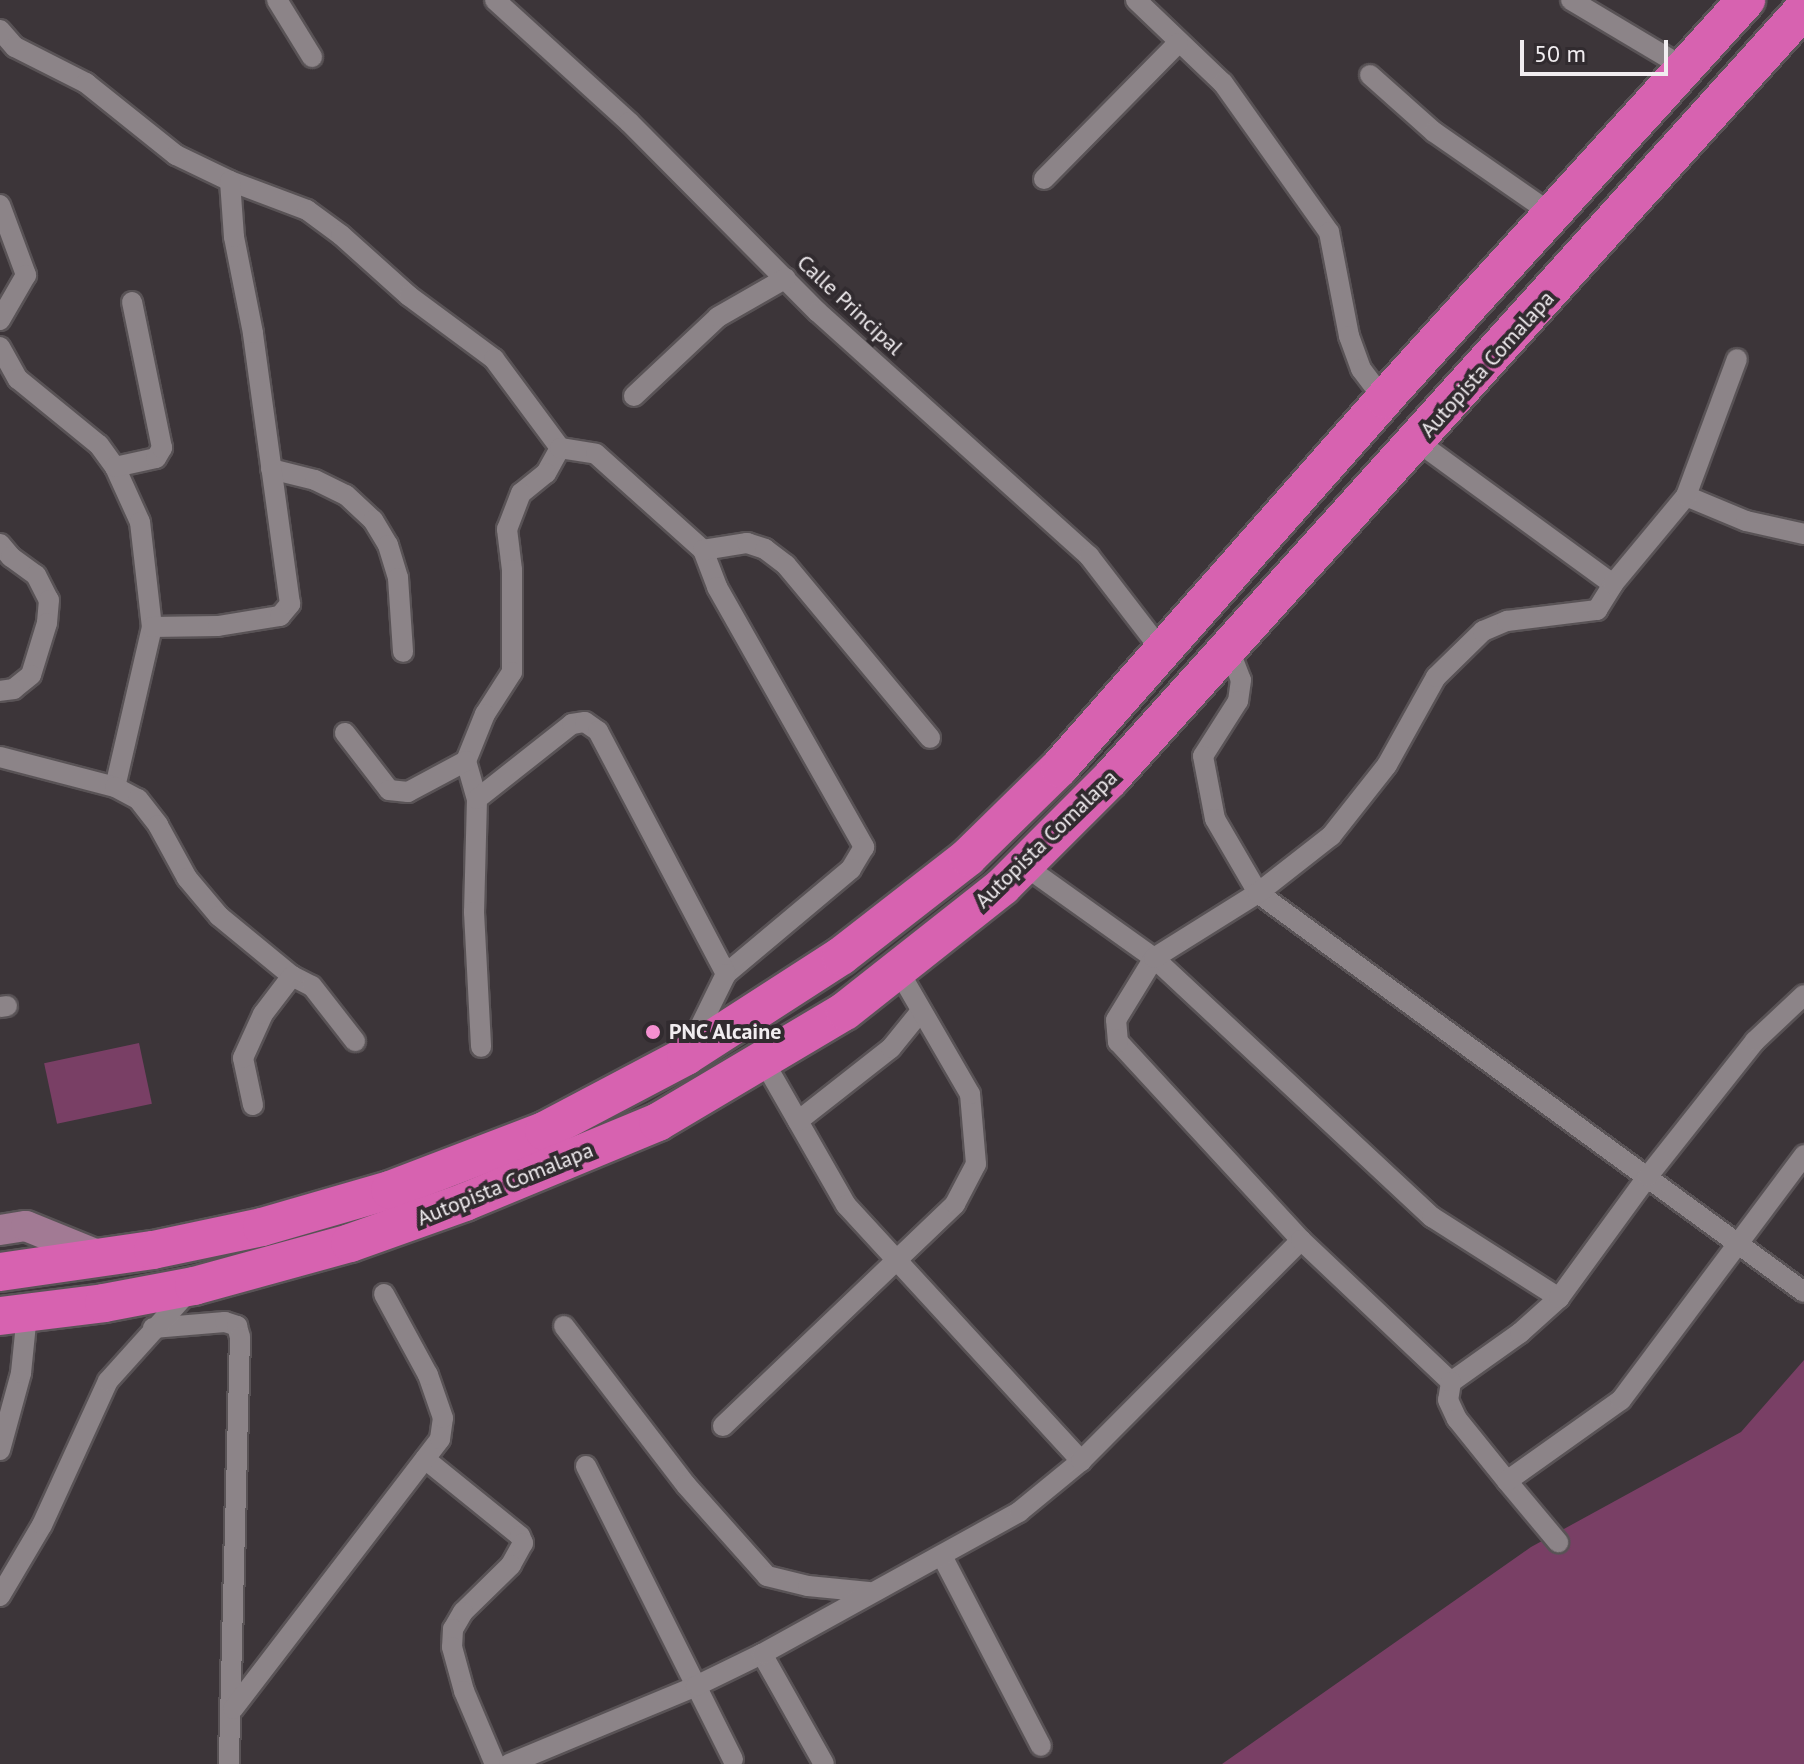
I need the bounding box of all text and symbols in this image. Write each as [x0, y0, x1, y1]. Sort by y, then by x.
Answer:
scale bar [1524, 24, 1672, 74]
text: 50 m [1534, 38, 1586, 69]
street label: Calle Principal [792, 249, 908, 361]
street label: Autopista Comalapa [1414, 285, 1560, 443]
street label: Autopista Comalapa [969, 764, 1123, 914]
place label: PNC Alcaine [669, 1019, 783, 1045]
marker: PNC Alcaine [644, 1023, 662, 1041]
street label: Autopista Comalapa [413, 1137, 597, 1231]

